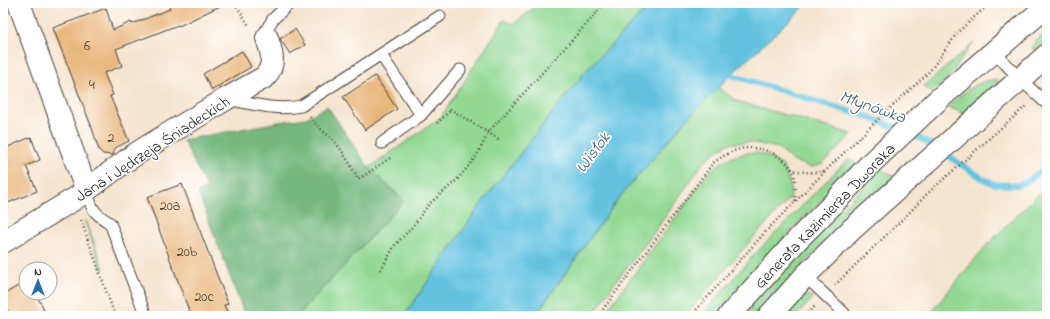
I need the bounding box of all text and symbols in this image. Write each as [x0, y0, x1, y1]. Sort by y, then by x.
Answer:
house number: 6 [84, 36, 90, 57]
house number: 4 [89, 75, 95, 96]
water label: Młynówka [836, 84, 910, 132]
street label: Jana i Jędrzeja Śniadeckich [71, 91, 235, 209]
water label: Wisłok [570, 126, 618, 179]
house number: 2 [108, 128, 115, 149]
street label: Generała Kazimierza Dworaka [749, 138, 902, 295]
house number: 20a [160, 196, 180, 217]
house number: 20b [177, 242, 198, 263]
north arrow [18, 261, 58, 301]
text: N [34, 264, 42, 280]
house number: 20c [194, 287, 214, 308]

